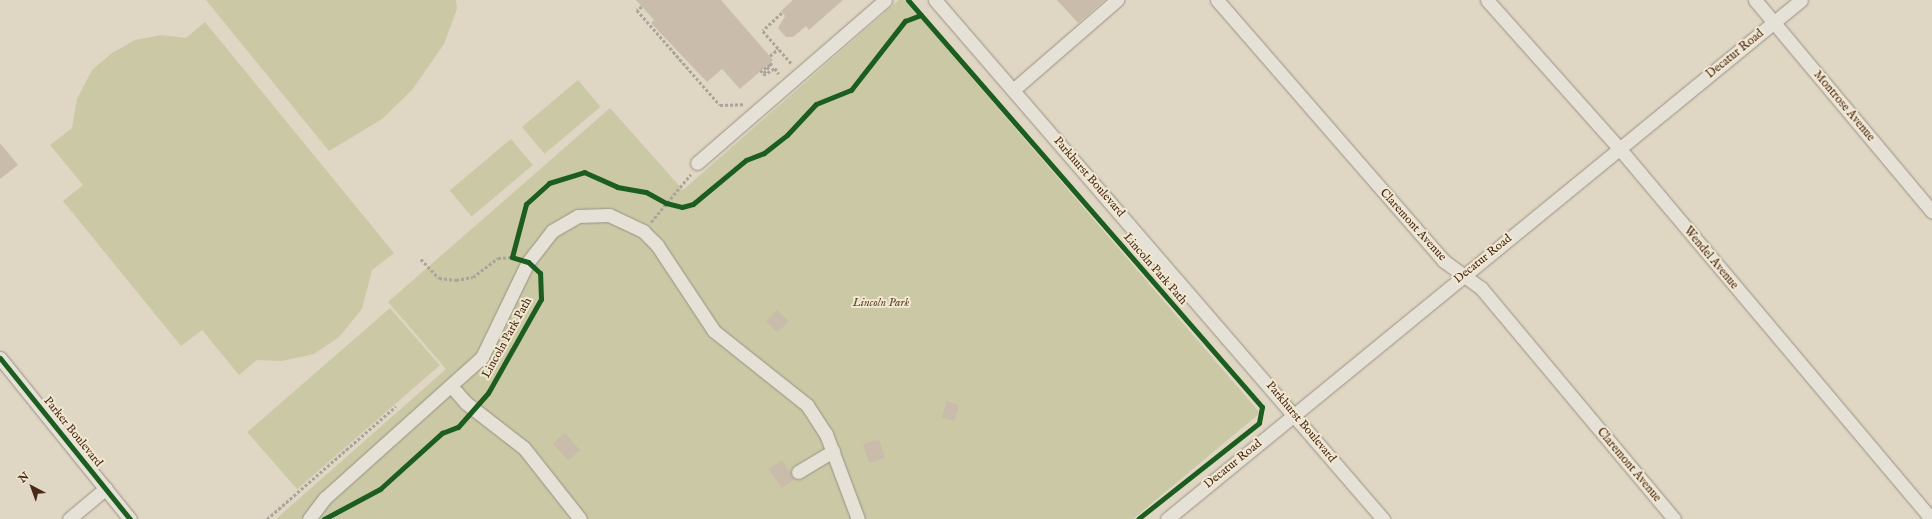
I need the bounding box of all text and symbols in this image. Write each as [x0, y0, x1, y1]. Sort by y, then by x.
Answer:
street label: Decatur Road [1703, 26, 1767, 82]
street label: Montrose Avenue [1810, 68, 1878, 144]
street label: Parkhurst Boulevard [1050, 134, 1128, 220]
street label: Claremont Avenue [1377, 186, 1449, 264]
street label: Wendel Avenue [1681, 224, 1741, 292]
street label: Lincoln Park Path [1120, 230, 1190, 308]
street label: Decatur Road [1451, 231, 1515, 287]
street label: Lincoln Park Path [479, 295, 535, 381]
park label: Lincoln Park [853, 296, 909, 310]
street label: Parkhurst Boulevard [1263, 379, 1339, 465]
street label: Parker Boulevard [40, 394, 106, 470]
street label: Claremont Avenue [1594, 425, 1664, 505]
street label: Decatur Road [1201, 436, 1265, 492]
north arrow [12, 467, 52, 507]
text: N [16, 470, 32, 486]

